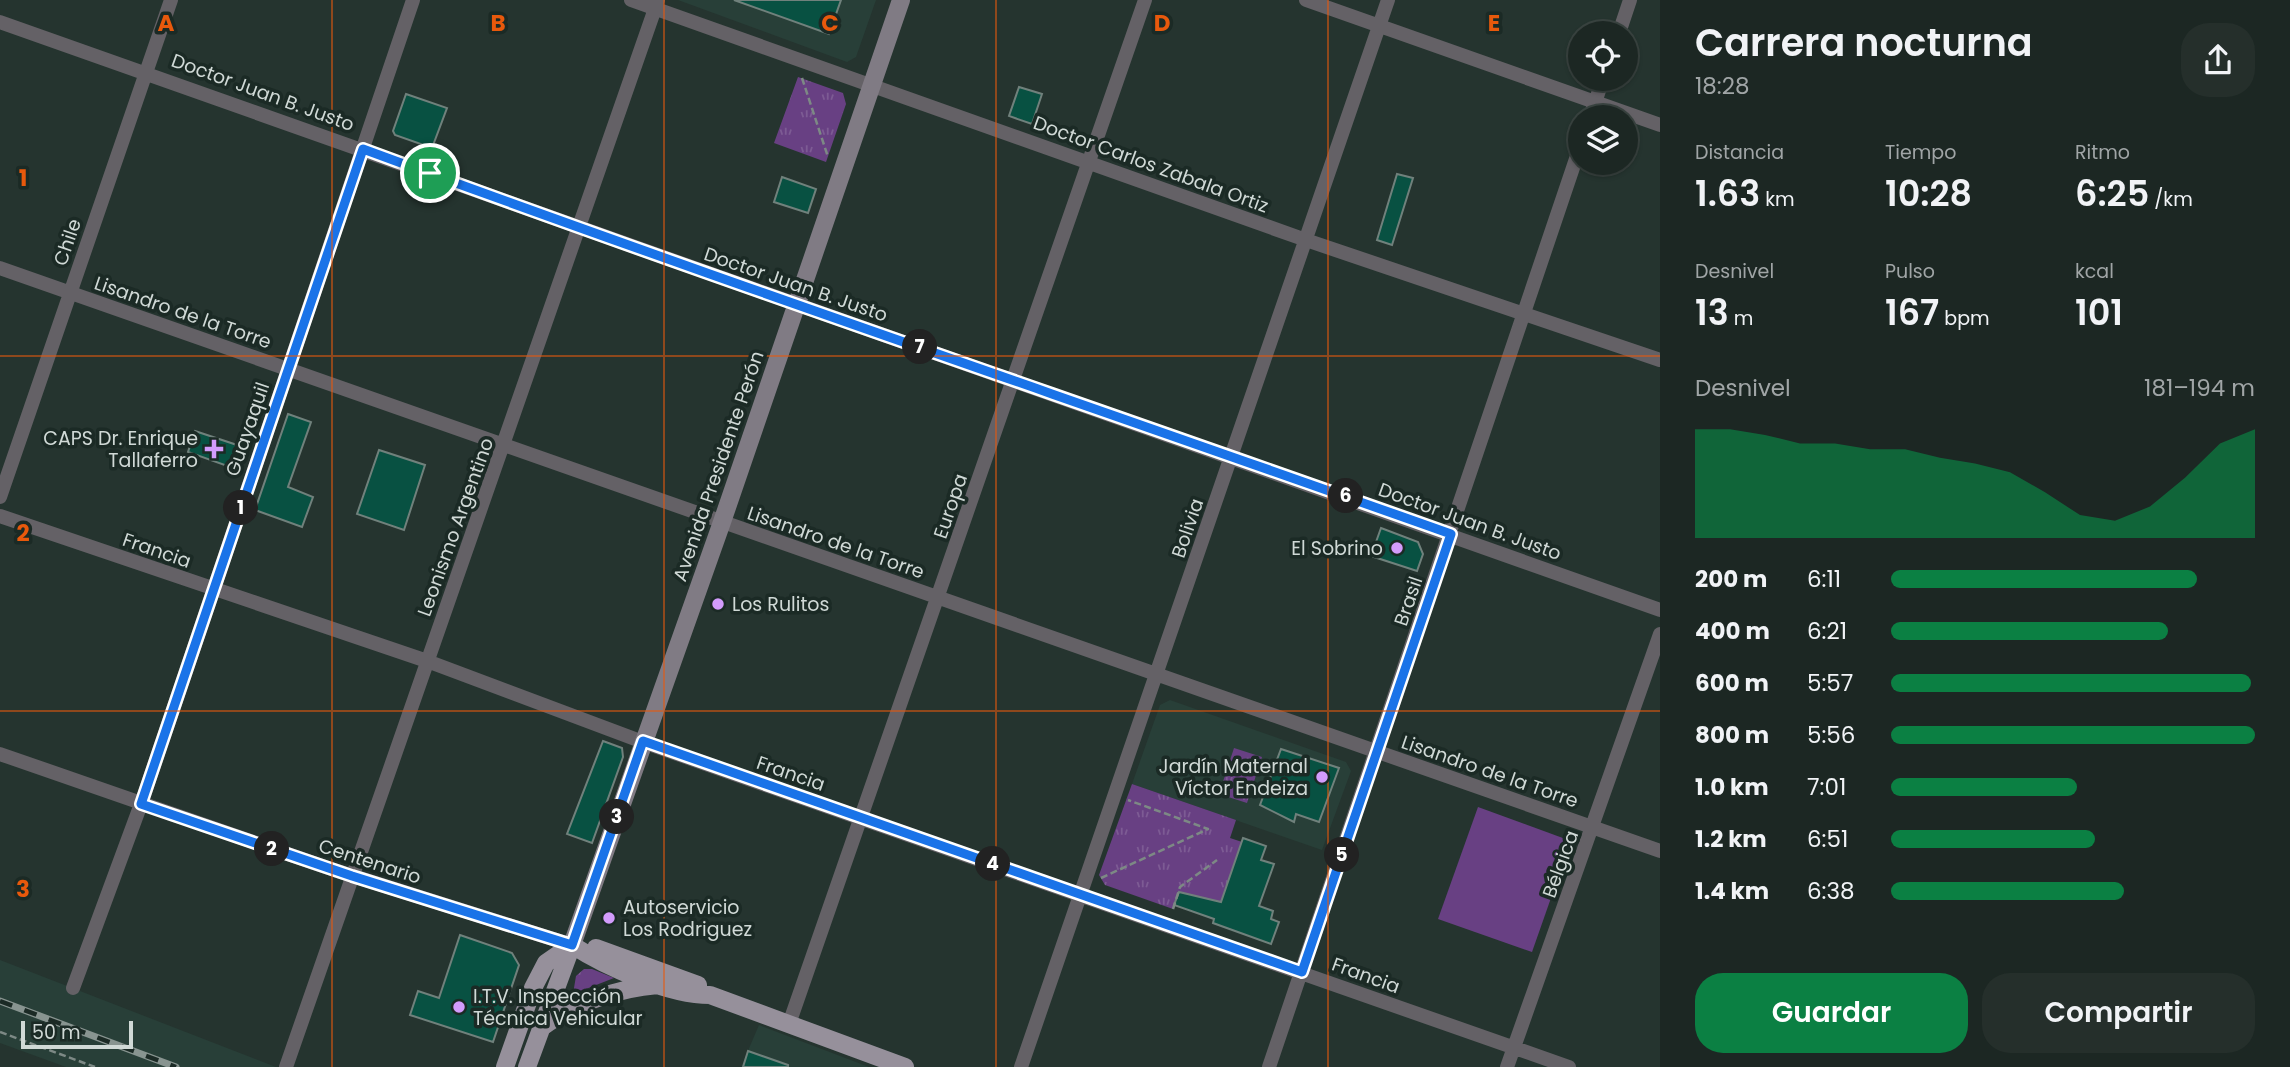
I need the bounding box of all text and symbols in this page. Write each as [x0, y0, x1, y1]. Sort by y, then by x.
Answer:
text: A [158, 7, 175, 39]
text: B [490, 7, 506, 39]
text: C [821, 7, 839, 39]
text: D [1154, 7, 1170, 39]
text: E [1488, 7, 1500, 39]
text: Carrera nocturna [1695, 16, 2033, 69]
map controls [1568, 21, 1638, 175]
button: locate [1568, 21, 1638, 91]
button: share [2181, 23, 2255, 97]
street label: Doctor Juan B. Justo [168, 47, 358, 138]
text: 18:28 [1695, 70, 1750, 102]
button: layers [1568, 105, 1638, 175]
street label: Doctor Carlos Zabala Ortiz [1029, 109, 1272, 220]
text: Distancia [1695, 139, 1784, 166]
text: Tiempo [1885, 139, 1956, 166]
text: Ritmo [2075, 139, 2130, 166]
pin [400, 143, 460, 203]
icon: arrive [411, 154, 449, 192]
text: 1 [19, 162, 27, 194]
text: 1.63 [1695, 169, 1760, 218]
text: 10:28 [1885, 169, 1972, 218]
text: 6:25 [2075, 169, 2149, 218]
text: km [1760, 186, 1795, 213]
text: /km [2149, 186, 2193, 213]
street label: Chile [47, 215, 88, 269]
street label: Doctor Juan B. Justo [700, 240, 891, 329]
text: Desnivel [1695, 258, 1774, 285]
text: Pulso [1885, 258, 1935, 285]
text: kcal [2075, 258, 2114, 285]
street label: Lisandro de la Torre [91, 269, 275, 355]
text: 13 [1695, 288, 1729, 337]
text: 167 [1885, 288, 1939, 337]
text: 101 [2075, 288, 2123, 337]
text: m [1729, 305, 1753, 332]
text: bpm [1939, 305, 1990, 332]
pin: 7 [902, 330, 937, 364]
text: 7 [914, 333, 925, 360]
street label: Avenida Presidente Perón [666, 347, 771, 585]
text: Desnivel [1695, 372, 1791, 404]
text: 181–194 m [2144, 372, 2255, 404]
street label: Guayaquil [219, 379, 276, 480]
place label: CAPS Dr. Enrique Tallaferro [43, 425, 198, 474]
street label: Leonismo Argentino [411, 434, 500, 620]
marker: CAPS Dr. Enrique Tallaferro [204, 439, 224, 459]
street label: Europa [927, 470, 974, 542]
street label: Doctor Juan B. Justo [1375, 476, 1565, 567]
pin: 6 [1328, 478, 1364, 514]
text: 6 [1339, 482, 1352, 509]
pin: 1 [224, 490, 258, 526]
text: 1 [237, 494, 244, 521]
street label: Bolivia [1165, 495, 1210, 562]
street label: Lisandro de la Torre [744, 499, 928, 585]
text: 2 [16, 517, 30, 549]
street label: Francia [119, 526, 195, 575]
place label: El Sobrino [1291, 535, 1383, 562]
marker: El Sobrino [1389, 540, 1405, 556]
text: 200 m [1695, 563, 1767, 595]
text: 6:11 [1807, 563, 1841, 595]
street label: Brasil [1387, 573, 1430, 630]
place label: Los Rulitos [732, 591, 829, 618]
marker: Los Rulitos [710, 596, 726, 612]
text: 400 m [1695, 615, 1770, 647]
text: 6:21 [1807, 615, 1847, 647]
text: 600 m [1695, 667, 1769, 699]
text: 5:57 [1807, 667, 1853, 699]
text: 800 m [1695, 719, 1769, 751]
text: 5:56 [1807, 719, 1855, 751]
street label: Lisandro de la Torre [1398, 728, 1582, 814]
street label: Francia [753, 749, 829, 798]
place label: Jardín Maternal Víctor Endeiza [1159, 753, 1308, 802]
marker: Jardín Maternal Víctor Endeiza [1314, 769, 1330, 785]
text: 1.0 km [1695, 771, 1769, 803]
text: 7:01 [1807, 771, 1846, 803]
pin: 3 [600, 800, 634, 834]
text: 3 [611, 803, 622, 830]
text: 1.2 km [1695, 823, 1767, 855]
text: 6:51 [1807, 823, 1848, 855]
street label: Bélgica [1536, 827, 1585, 902]
pin: 2 [254, 832, 290, 866]
street label: Centenario [315, 832, 425, 891]
text: 2 [266, 835, 277, 862]
pin: 5 [1324, 838, 1360, 872]
text: 5 [1335, 841, 1348, 868]
pin: 4 [976, 846, 1010, 882]
text: 4 [986, 850, 999, 877]
text: 3 [16, 873, 30, 905]
text: 1.4 km [1695, 875, 1769, 907]
text: 6:38 [1807, 875, 1855, 907]
place label: Autoservicio Los Rodriguez [623, 894, 752, 943]
marker: Autoservicio Los Rodriguez [601, 910, 617, 926]
street label: Francia [1328, 951, 1404, 1000]
button: Guardar [1695, 973, 1968, 1053]
button: Compartir [1982, 973, 2255, 1053]
place label: I.T.V. Inspección Técnica Vehicular [473, 983, 643, 1032]
marker: I.T.V. Inspección Técnica Vehicular [451, 999, 467, 1015]
scale bar [21, 1018, 133, 1050]
text: 50 m [32, 1019, 81, 1046]

